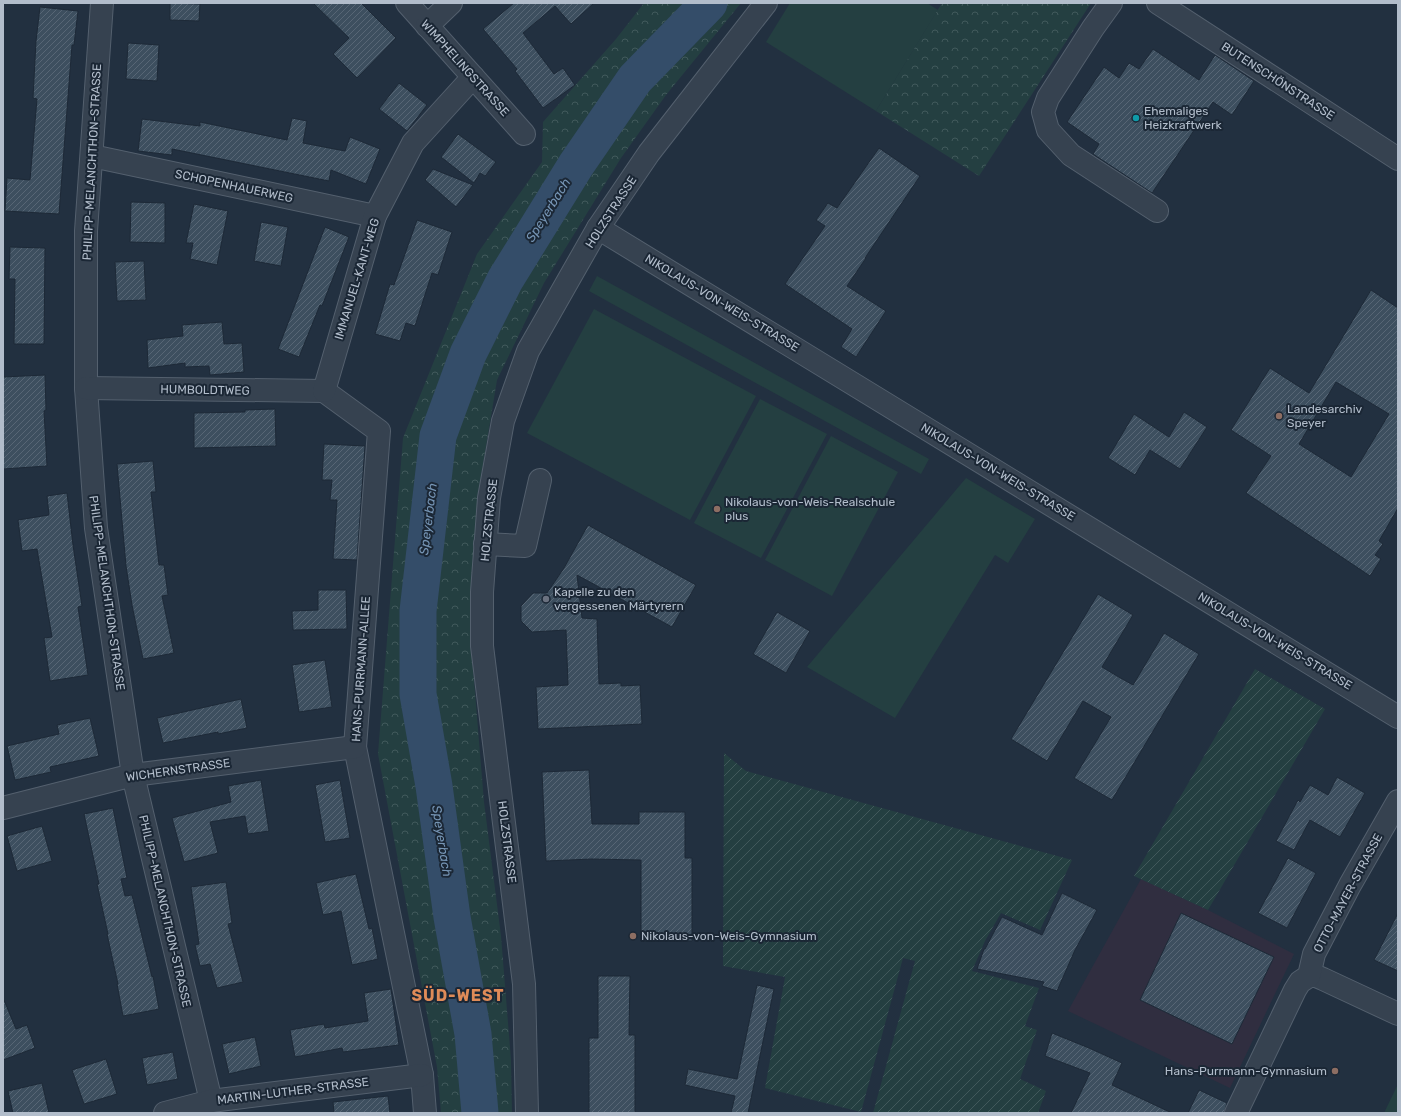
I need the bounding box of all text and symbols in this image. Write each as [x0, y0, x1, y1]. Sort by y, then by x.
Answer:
street label: WIMPHELINGSTRASSE [418, 17, 512, 119]
street label: BUTENSCHÖNSTRASSE [1219, 39, 1337, 123]
street label: PHILIPP-MELANCHTHON-STRASSE [80, 63, 104, 261]
place label: Ehemaliges Heizkraftwerk [1144, 104, 1223, 132]
marker: Ehemaliges Heizkraftwerk [1131, 113, 1141, 123]
street label: SCHOPENHAUERWEG [174, 167, 294, 205]
street label: HOLZSTRASSE [583, 173, 639, 251]
water label: Speyerbach [522, 175, 574, 245]
street label: IMMANUEL-KANT-WEG [332, 217, 382, 341]
street label: NIKOLAUS-VON-WEIS-STRASSE [642, 251, 802, 355]
street label: HUMBOLDTWEG [160, 382, 250, 398]
place label: Landesarchiv Speyer [1287, 402, 1363, 430]
marker: Landesarchiv Speyer [1274, 411, 1284, 421]
street label: NIKOLAUS-VON-WEIS-STRASSE [918, 420, 1078, 524]
street label: HOLZSTRASSE [478, 478, 500, 562]
water label: Speyerbach [416, 482, 440, 556]
street label: PHILIPP-MELANCHTHON-STRASSE [86, 495, 128, 691]
place label: Nikolaus-von-Weis-Realschule plus [725, 495, 895, 523]
marker: Nikolaus-von-Weis-Realschule plus [712, 504, 722, 514]
place label: Kapelle zu den vergessenen Märtyrern [554, 585, 684, 613]
street label: NIKOLAUS-VON-WEIS-STRASSE [1195, 589, 1355, 693]
marker: Kapelle zu den vergessenen Märtyrern [541, 594, 551, 604]
street label: HANS-PURRMANN-ALLEE [349, 596, 373, 742]
street label: WICHERNSTRASSE [125, 756, 231, 784]
street label: HOLZSTRASSE [495, 800, 519, 884]
water label: Speyerbach [429, 804, 455, 878]
street label: PHILIPP-MELANCHTHON-STRASSE [136, 814, 194, 1008]
street label: OTTO-MAYER-STRASSE [1311, 831, 1385, 955]
place label: Nikolaus-von-Weis-Gymnasium [641, 929, 817, 943]
marker: Nikolaus-von-Weis-Gymnasium [628, 931, 638, 941]
district label: SÜD-WEST [411, 985, 505, 1005]
place label: Hans-Purrmann-Gymnasium [1165, 1064, 1327, 1078]
marker: Hans-Purrmann-Gymnasium [1330, 1066, 1340, 1076]
street label: MARTIN-LUTHER-STRASSE [216, 1075, 370, 1107]

